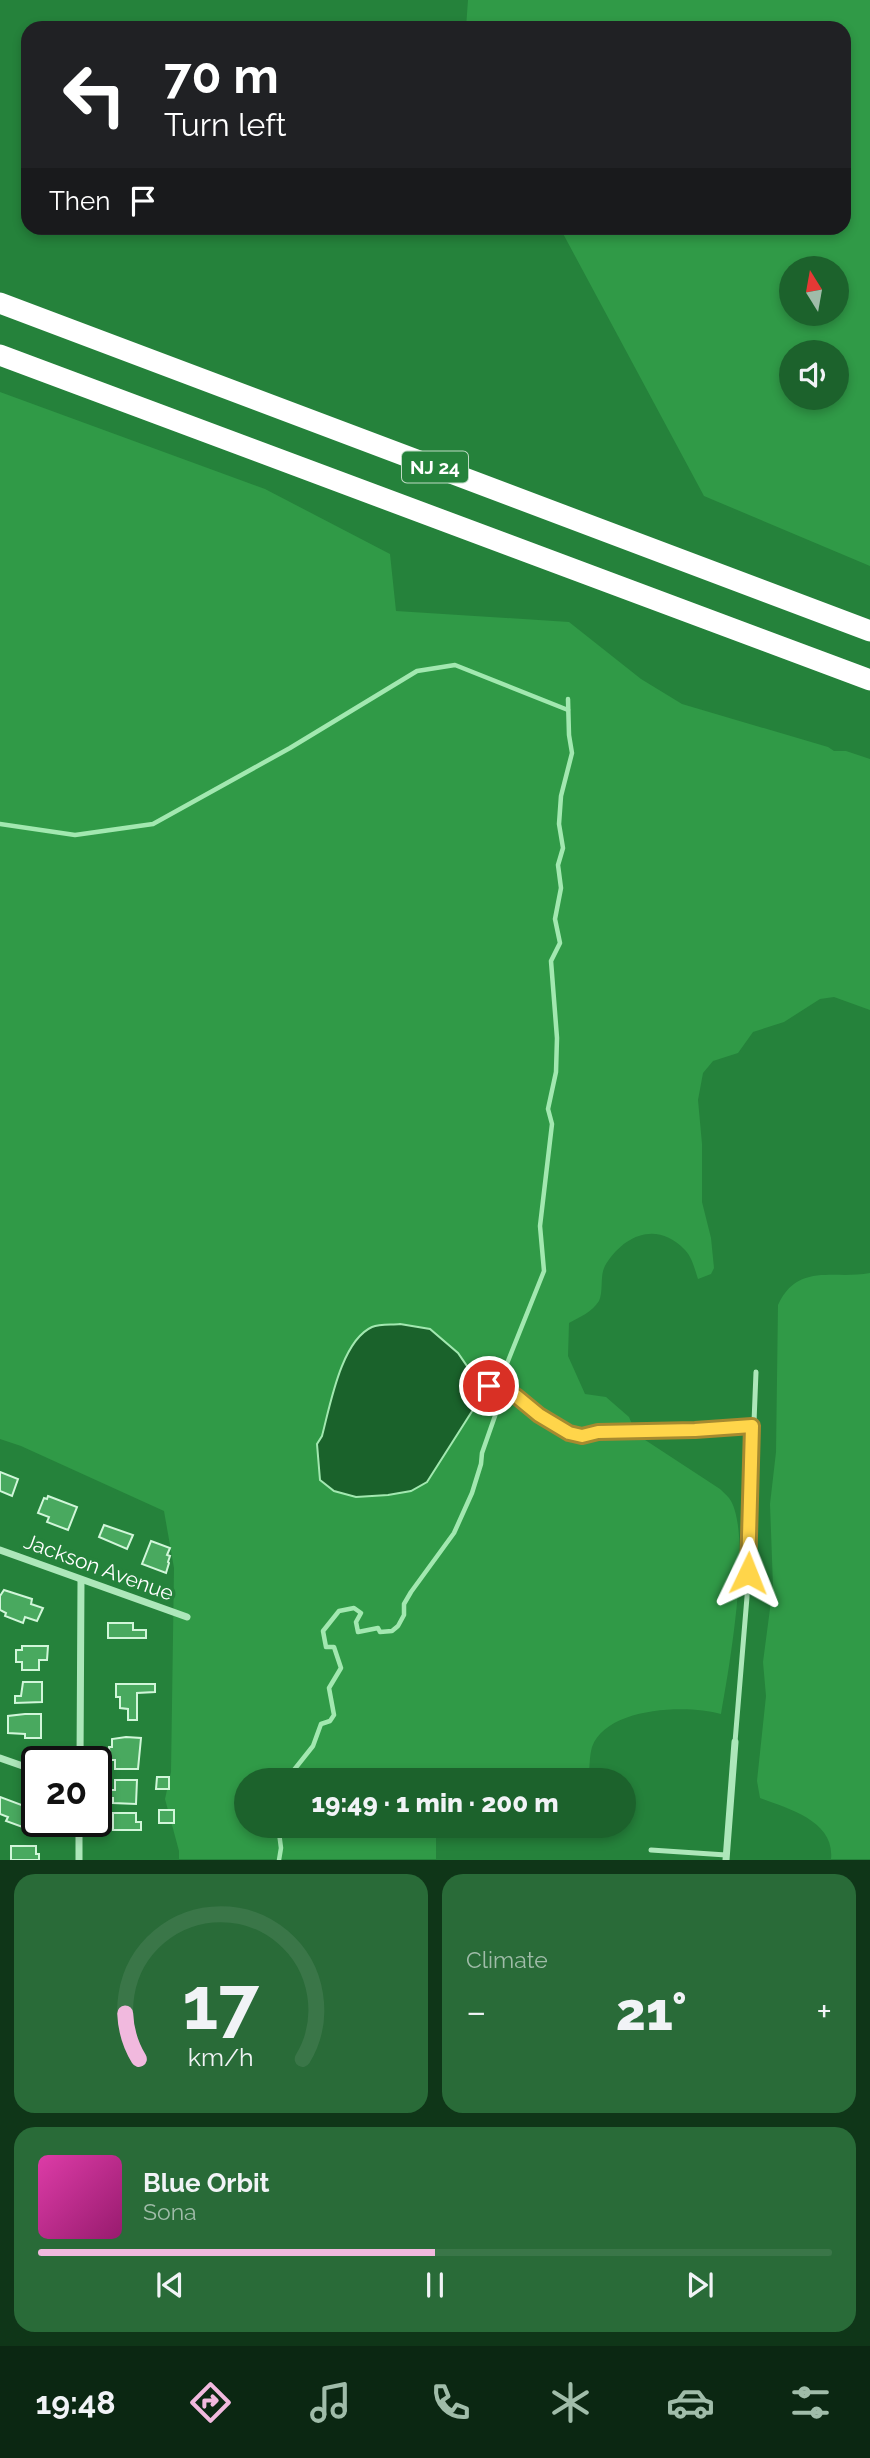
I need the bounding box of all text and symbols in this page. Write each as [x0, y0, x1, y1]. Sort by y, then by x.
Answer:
text: 70 m [164, 47, 279, 104]
icon: left [49, 49, 140, 140]
text: Turn left [164, 106, 286, 143]
icon: arrive [124, 182, 162, 220]
text: Then [49, 186, 110, 216]
north arrow [779, 256, 849, 326]
map controls [779, 256, 849, 410]
button: sound [779, 340, 849, 410]
road number: NJ 24 [402, 452, 468, 482]
pin [459, 1356, 519, 1416]
icon: arrive [470, 1367, 508, 1405]
street label: Jackson Avenue [21, 1528, 177, 1606]
position arrow [711, 1536, 785, 1610]
speed limit sign: 20 [21, 1746, 112, 1837]
text: 19:49 · 1 min · 200 m [311, 1788, 559, 1818]
text: Climate [466, 1946, 548, 1973]
text: 17 [183, 1962, 260, 2047]
text: 21° [616, 1981, 687, 2042]
text: − [466, 1989, 486, 2034]
text: + [816, 1989, 832, 2034]
text: km/h [188, 2042, 254, 2072]
text: Blue Orbit [143, 2168, 270, 2198]
text: Sona [143, 2198, 197, 2225]
icon: previous [151, 2266, 189, 2304]
icon: pause [416, 2266, 454, 2304]
icon: next [681, 2266, 719, 2304]
icon: directions [186, 2378, 235, 2427]
icon: music [306, 2378, 355, 2427]
icon: phone [426, 2378, 475, 2427]
icon: climate [546, 2378, 595, 2427]
icon: car [666, 2378, 715, 2427]
icon: filters [786, 2378, 835, 2427]
text: 19:48 [35, 2384, 116, 2421]

